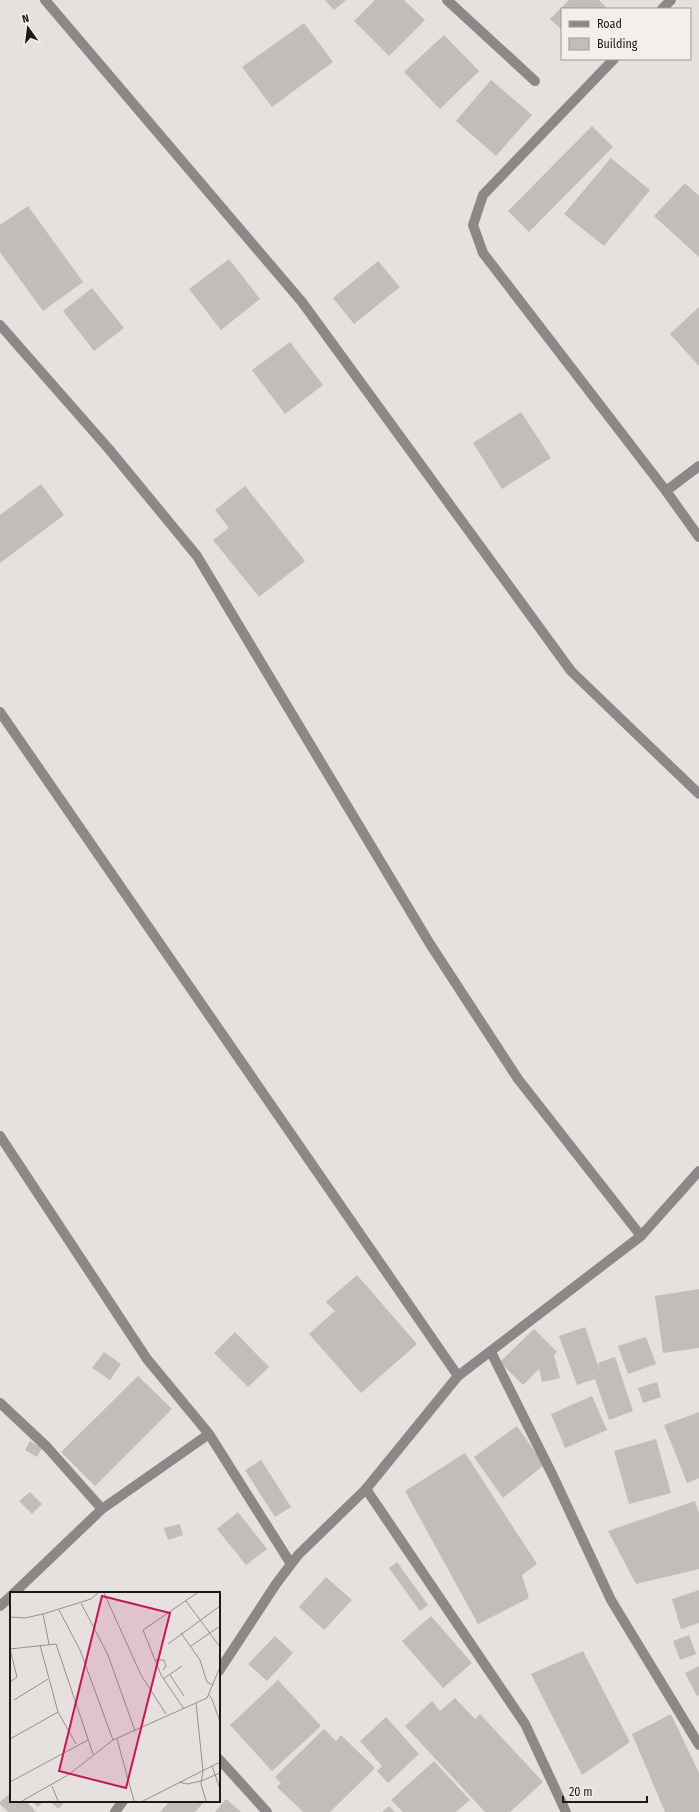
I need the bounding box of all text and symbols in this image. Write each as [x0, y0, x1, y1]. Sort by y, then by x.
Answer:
north arrow [8, 8, 48, 48]
legend [561, 8, 691, 60]
text: N [21, 12, 30, 26]
text: Road [597, 17, 622, 31]
text: Building [597, 37, 638, 51]
inset map [10, 1592, 220, 1802]
scale bar [563, 1778, 647, 1804]
text: 20 m [569, 1785, 593, 1799]

